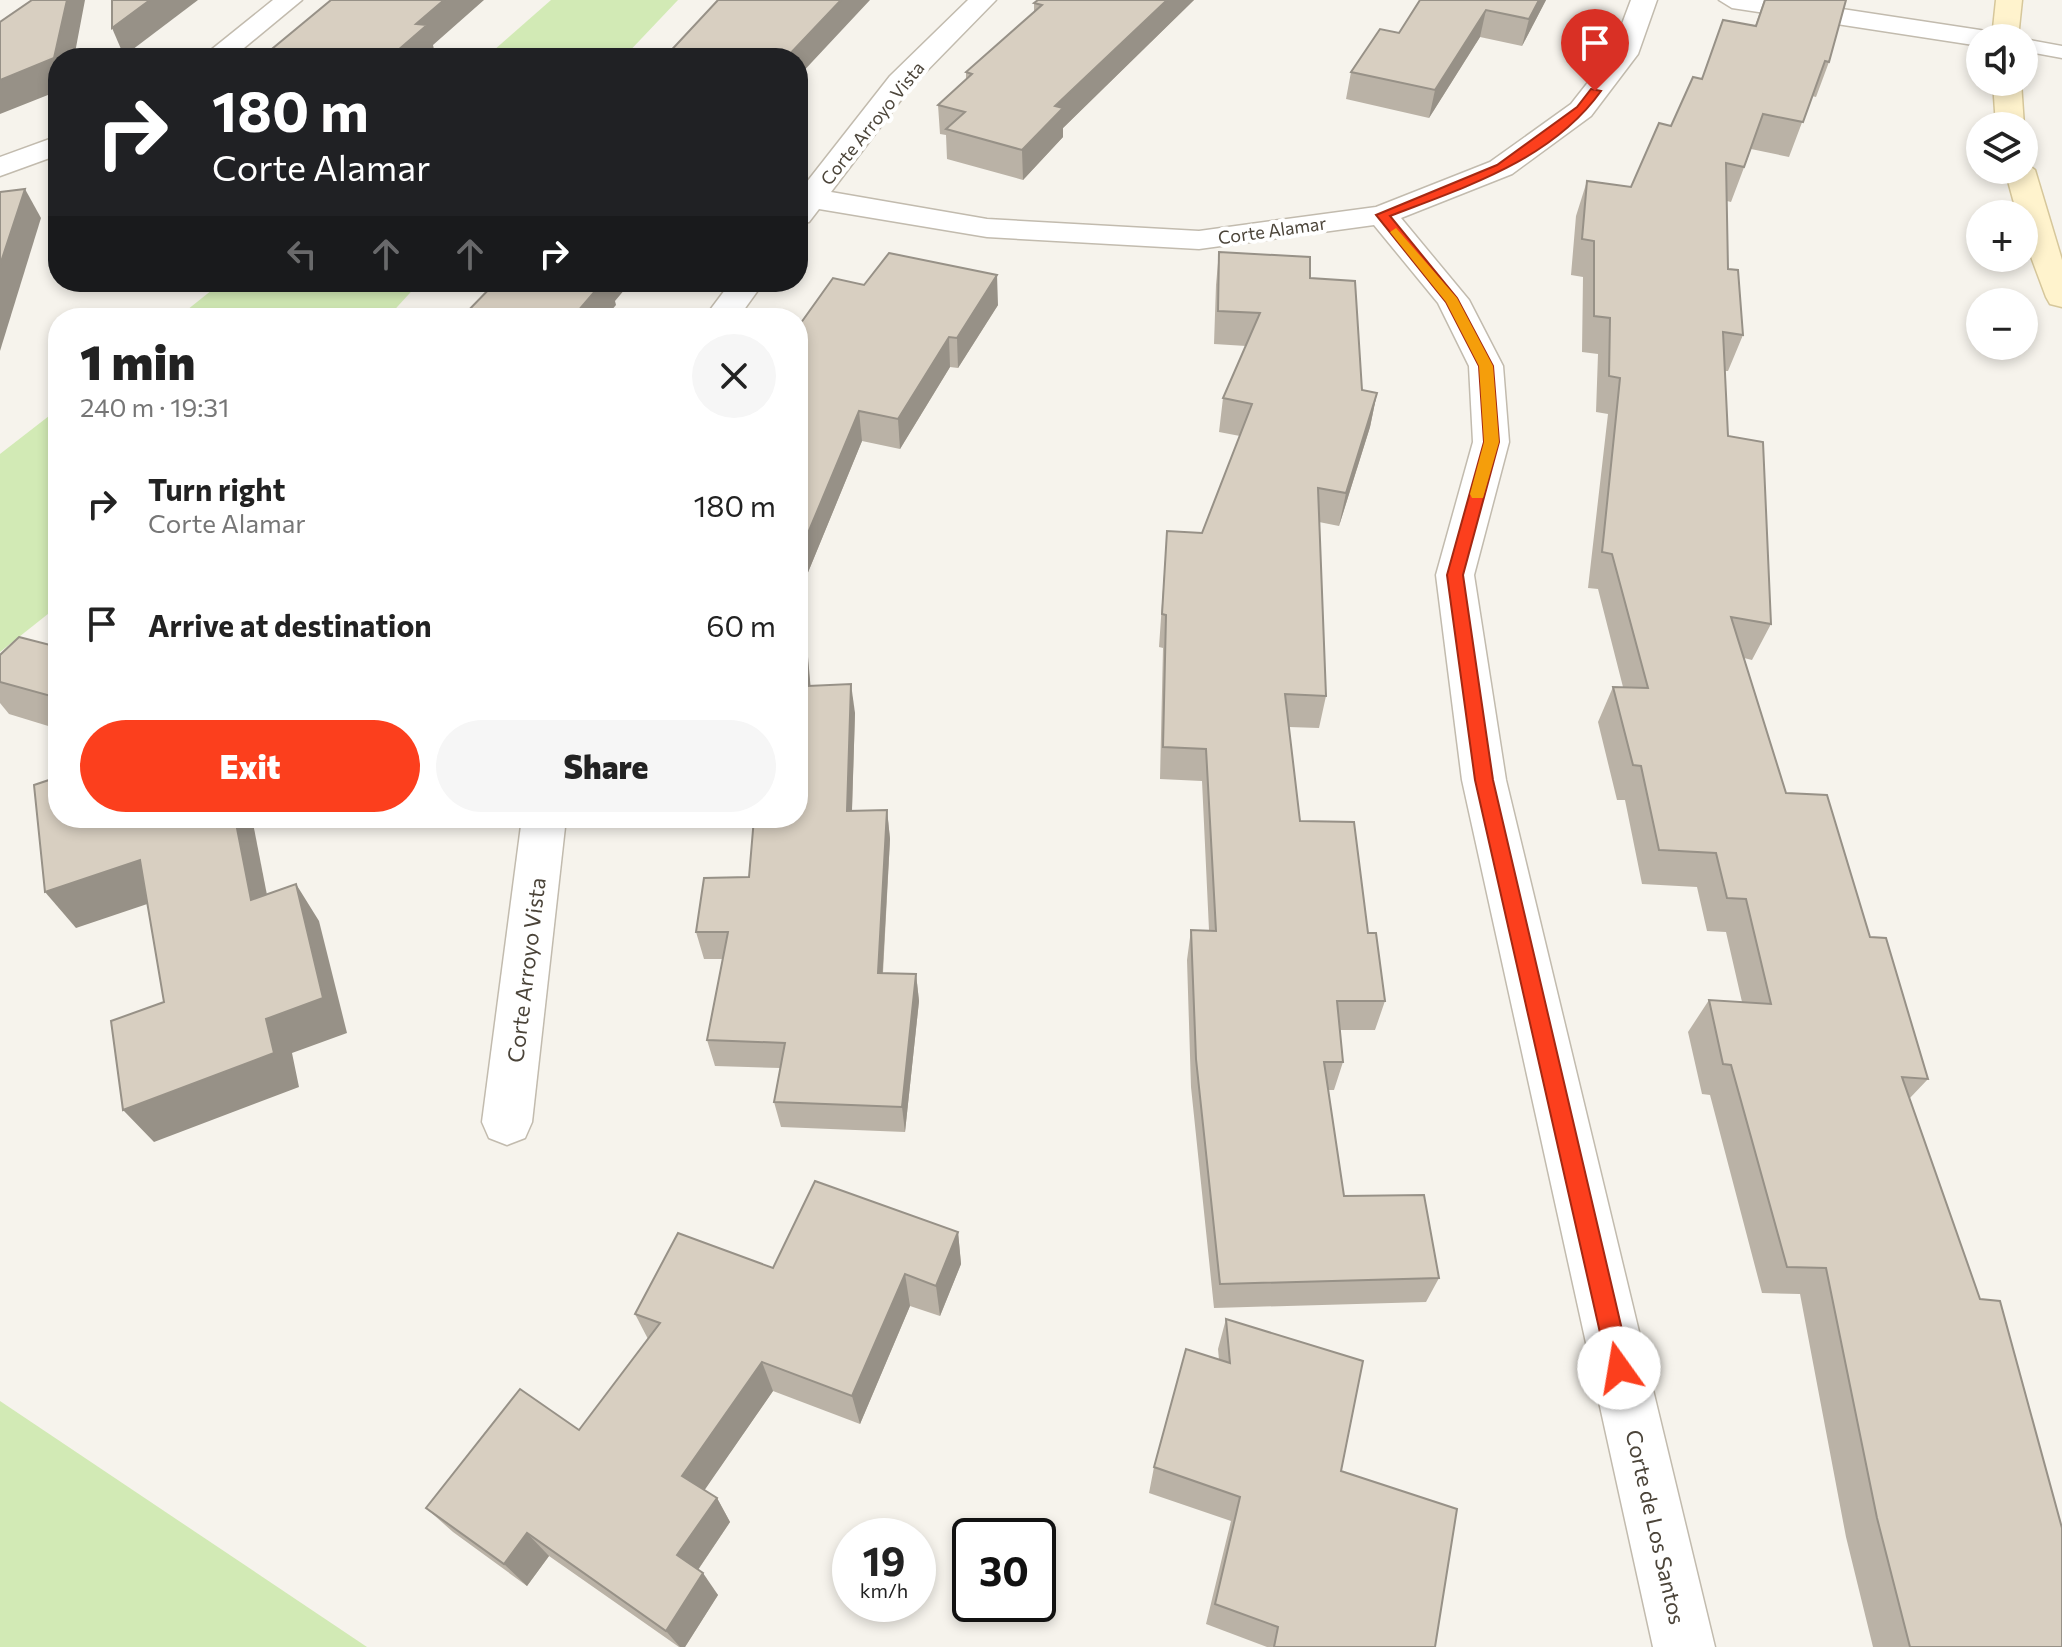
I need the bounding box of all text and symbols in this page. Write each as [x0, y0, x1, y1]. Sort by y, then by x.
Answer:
pin [1561, 9, 1629, 91]
icon: arrive [1573, 21, 1617, 65]
map controls [1966, 24, 2038, 360]
button: sound [1966, 24, 2038, 96]
street label: Corte Arroyo Vista [815, 57, 929, 189]
text: 180 m [212, 75, 369, 144]
icon: right [80, 80, 184, 184]
button: layers [1966, 112, 2038, 184]
text: Corte Alamar [212, 144, 430, 188]
button: + [1966, 200, 2038, 272]
street label: Corte Alamar [1216, 212, 1328, 248]
icon: left [280, 232, 324, 276]
icon: ahead [364, 232, 408, 276]
icon: ahead [448, 232, 492, 276]
icon: right [532, 232, 576, 276]
button: − [1966, 288, 2038, 360]
text: 1 min [80, 331, 195, 390]
button: close [692, 334, 776, 418]
text: 240 m · 19:31 [80, 391, 229, 422]
text: Turn right [148, 470, 285, 507]
icon: right [80, 482, 124, 526]
text: 180 m [693, 486, 776, 523]
text: Corte Alamar [148, 507, 306, 538]
icon: arrive [80, 602, 124, 646]
text: Arrive at destination [148, 606, 432, 643]
text: 60 m [706, 606, 776, 643]
button: Exit [80, 720, 420, 812]
button: Share [436, 720, 776, 812]
street label: Corte Arroyo Vista [501, 876, 551, 1064]
position arrow [1577, 1326, 1661, 1410]
street label: Corte de Los Santos [1620, 1427, 1692, 1627]
speed limit sign: 30 [952, 1518, 1056, 1622]
text: 19 [863, 1535, 905, 1584]
text: km/h [860, 1578, 908, 1602]

